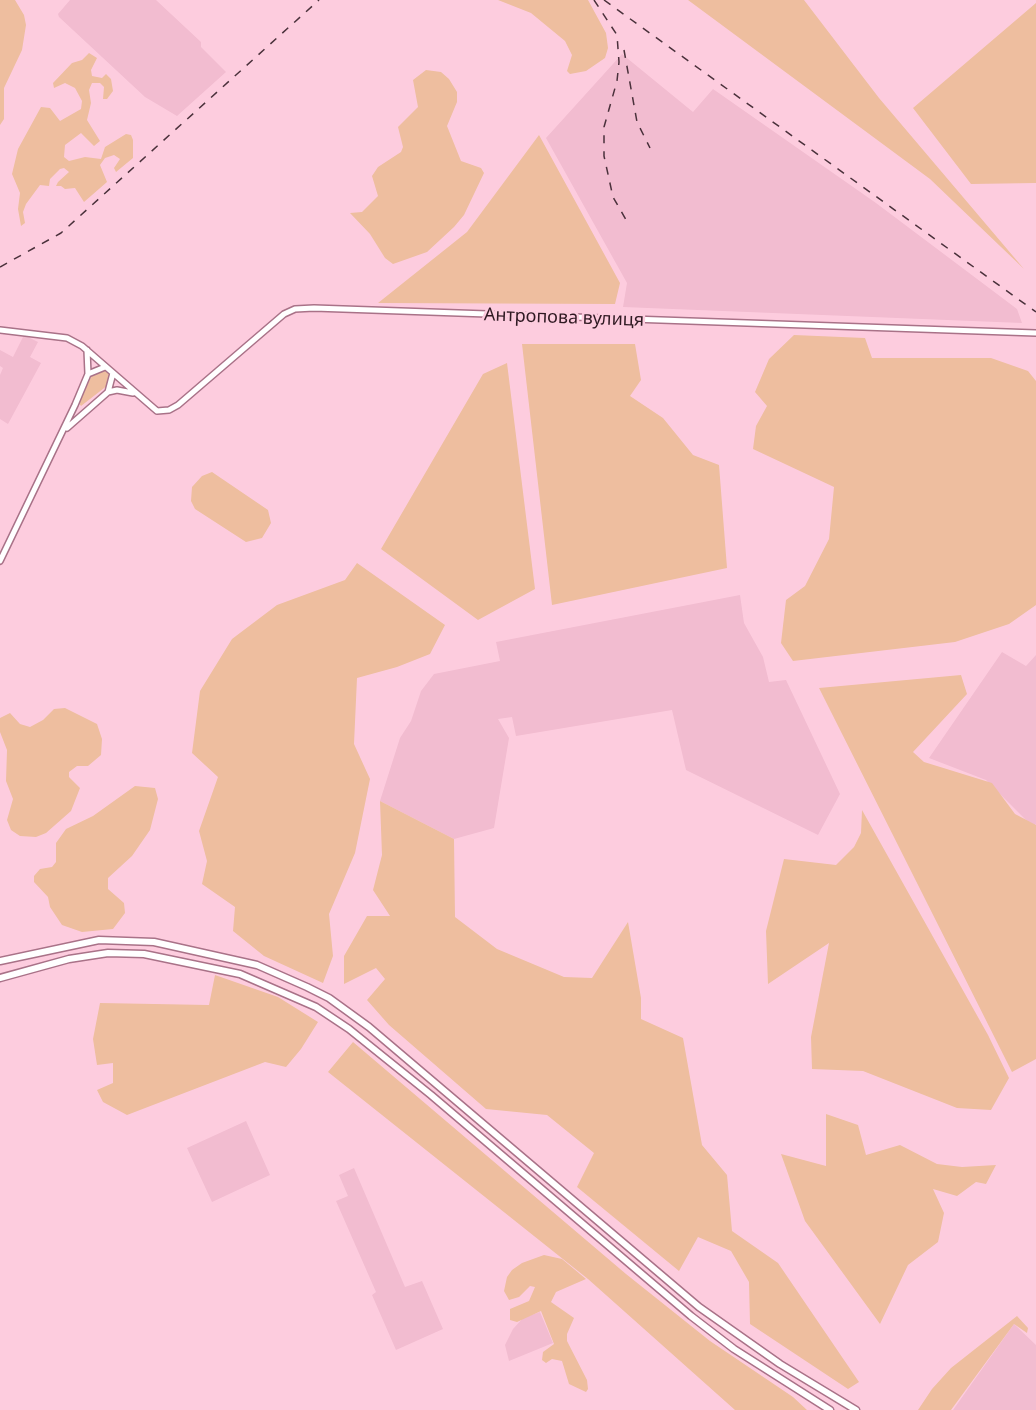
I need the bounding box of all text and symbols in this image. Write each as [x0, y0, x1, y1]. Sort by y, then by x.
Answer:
street label: Антропова вулиця [483, 304, 645, 332]

